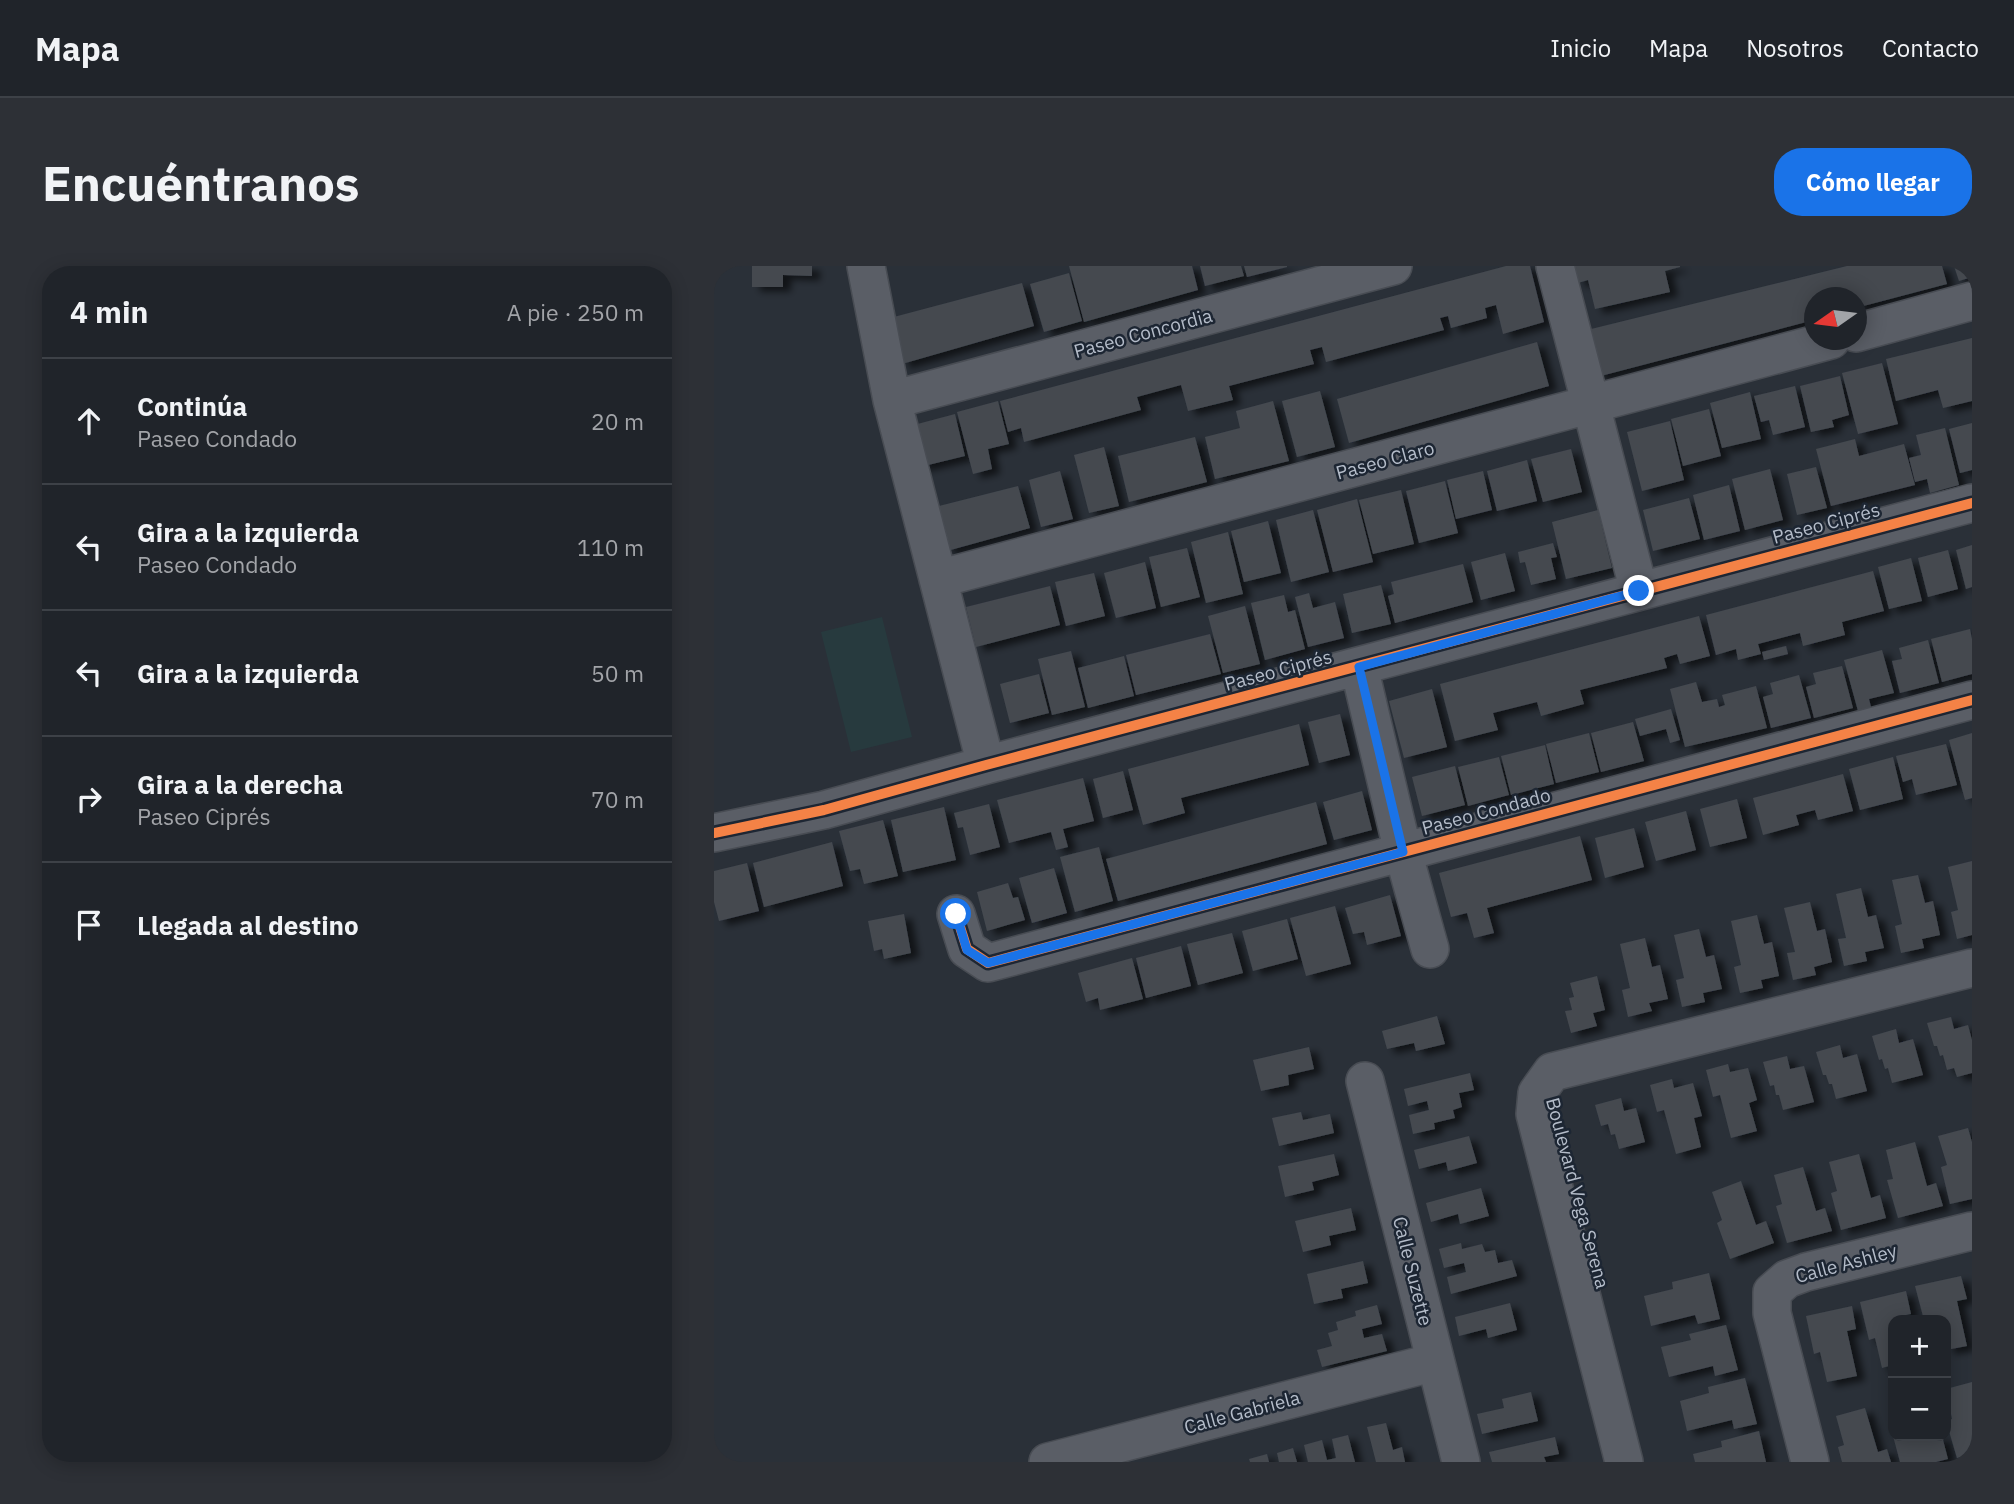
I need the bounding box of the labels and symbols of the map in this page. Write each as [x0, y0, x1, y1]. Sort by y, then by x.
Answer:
north arrow [1804, 287, 1867, 350]
street label: Paseo Concordia [1071, 303, 1215, 363]
street label: Paseo Claro [1333, 435, 1437, 485]
street label: Paseo Ciprés [1770, 497, 1882, 549]
route end [1623, 575, 1654, 606]
street label: Paseo Ciprés [1222, 644, 1334, 696]
street label: Paseo Condado [1419, 782, 1553, 840]
route start [940, 898, 971, 929]
street label: Boulevard Vega Serena [1541, 1095, 1615, 1291]
street label: Calle Suzette [1388, 1214, 1438, 1328]
street label: Calle Ashley [1793, 1238, 1900, 1288]
street label: Calle Gabriela [1181, 1385, 1303, 1439]

